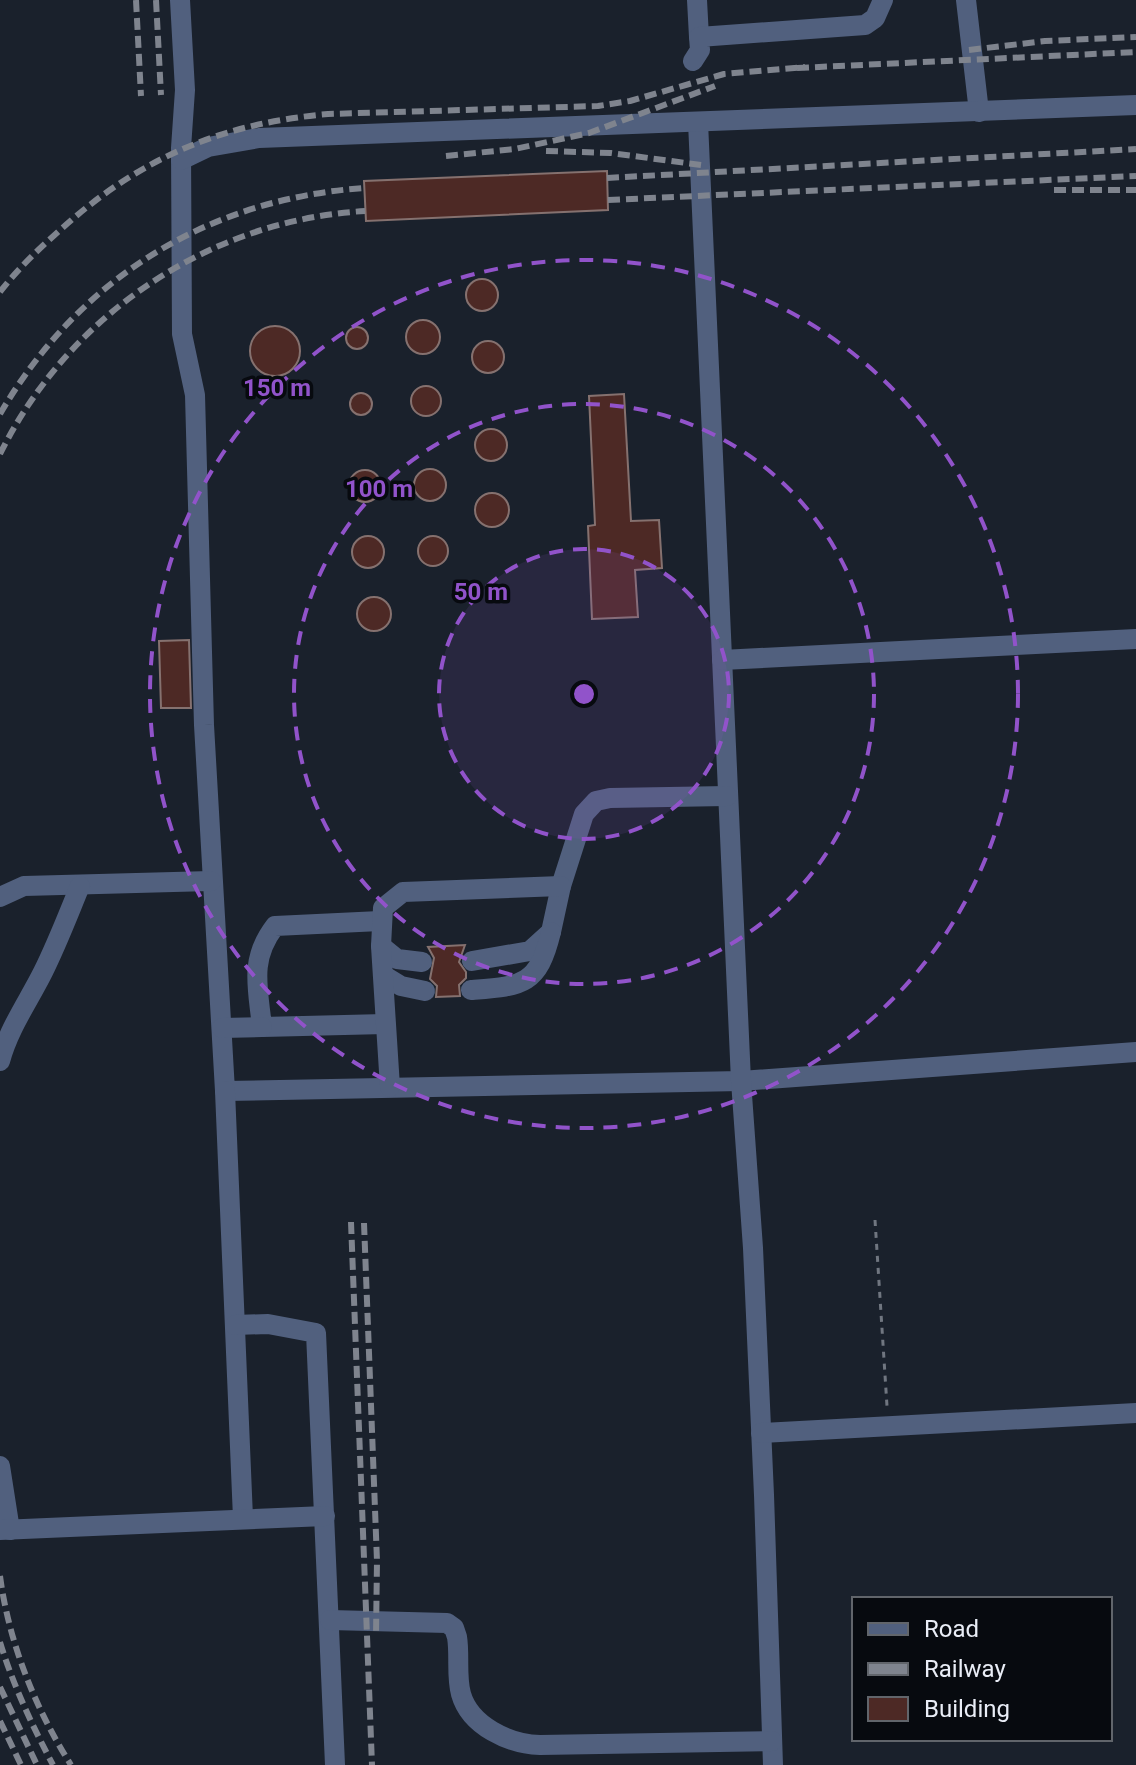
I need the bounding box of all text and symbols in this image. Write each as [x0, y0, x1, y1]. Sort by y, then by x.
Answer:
text: 150 m [243, 374, 311, 402]
text: 100 m [345, 475, 413, 503]
text: 50 m [454, 578, 508, 606]
centre of rings [570, 680, 598, 708]
legend [852, 1597, 1112, 1741]
text: Road [924, 1615, 979, 1643]
text: Railway [924, 1655, 1006, 1683]
text: Building [924, 1695, 1010, 1723]

